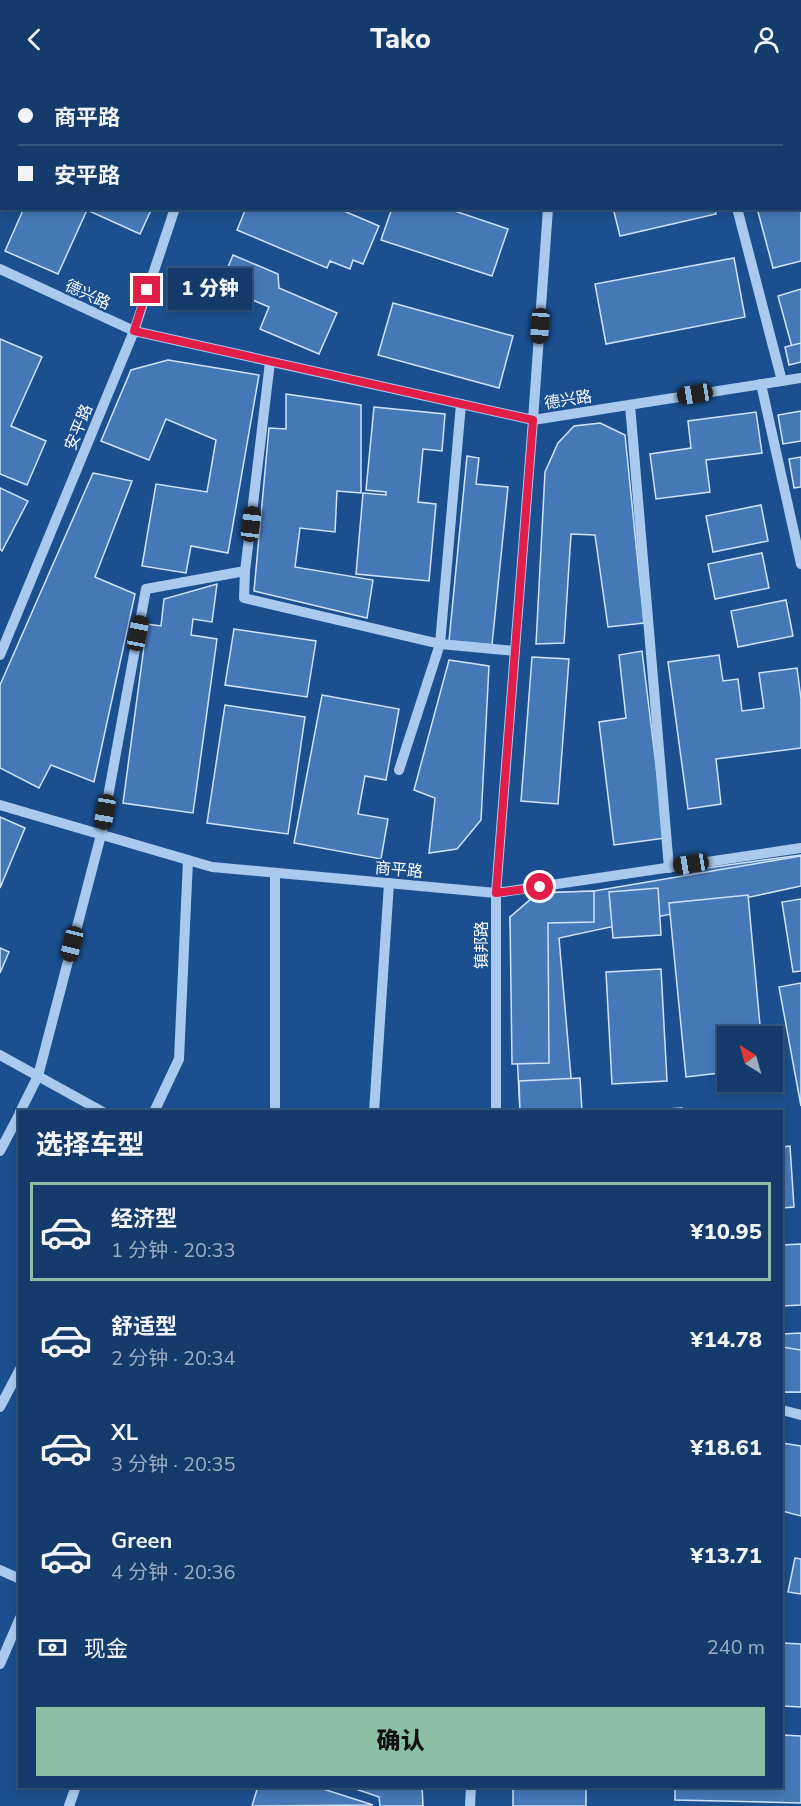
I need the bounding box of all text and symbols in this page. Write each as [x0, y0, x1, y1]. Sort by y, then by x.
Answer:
text: Tako [370, 21, 431, 58]
icon: back [18, 23, 51, 56]
icon: person [750, 23, 783, 56]
text: 商平路 [54, 103, 120, 133]
text: 安平路 [54, 161, 120, 191]
callout: 1 分钟 [168, 269, 252, 311]
street label: 德兴路 [61, 275, 114, 315]
text: 1 分钟 [181, 275, 239, 302]
route end [133, 276, 160, 303]
car [530, 307, 550, 345]
car [676, 382, 714, 406]
street label: 德兴路 [543, 385, 594, 415]
street label: 安平路 [60, 401, 98, 454]
car [240, 505, 262, 543]
car [126, 614, 150, 652]
car [93, 793, 117, 831]
car [672, 852, 710, 876]
street label: 商平路 [374, 857, 424, 883]
route start [526, 873, 553, 900]
street label: 镇邦路 [471, 921, 493, 969]
car [59, 924, 85, 964]
north arrow [717, 1026, 783, 1092]
map controls [717, 1026, 783, 1092]
text: 选择车型 [36, 1127, 144, 1164]
text: 经济型 [111, 1204, 177, 1234]
icon: car [39, 1205, 93, 1259]
text: ¥10.95 [690, 1217, 762, 1247]
text: 1 分钟 · 20:33 [111, 1237, 236, 1264]
text: 舒适型 [111, 1312, 177, 1342]
icon: car [39, 1313, 93, 1367]
text: ¥14.78 [690, 1325, 762, 1355]
text: 2 分钟 · 20:34 [111, 1345, 236, 1372]
text: XL [111, 1418, 138, 1448]
icon: car [39, 1421, 93, 1475]
text: ¥18.61 [690, 1433, 762, 1463]
text: 3 分钟 · 20:35 [111, 1451, 236, 1478]
text: Green [111, 1526, 172, 1556]
icon: car [39, 1529, 93, 1583]
text: ¥13.71 [690, 1541, 762, 1571]
text: 4 分钟 · 20:36 [111, 1559, 236, 1586]
icon: cash [36, 1631, 69, 1664]
text: 现金 [84, 1634, 128, 1664]
text: 240 m [707, 1634, 765, 1661]
button: 确认 [36, 1707, 765, 1776]

